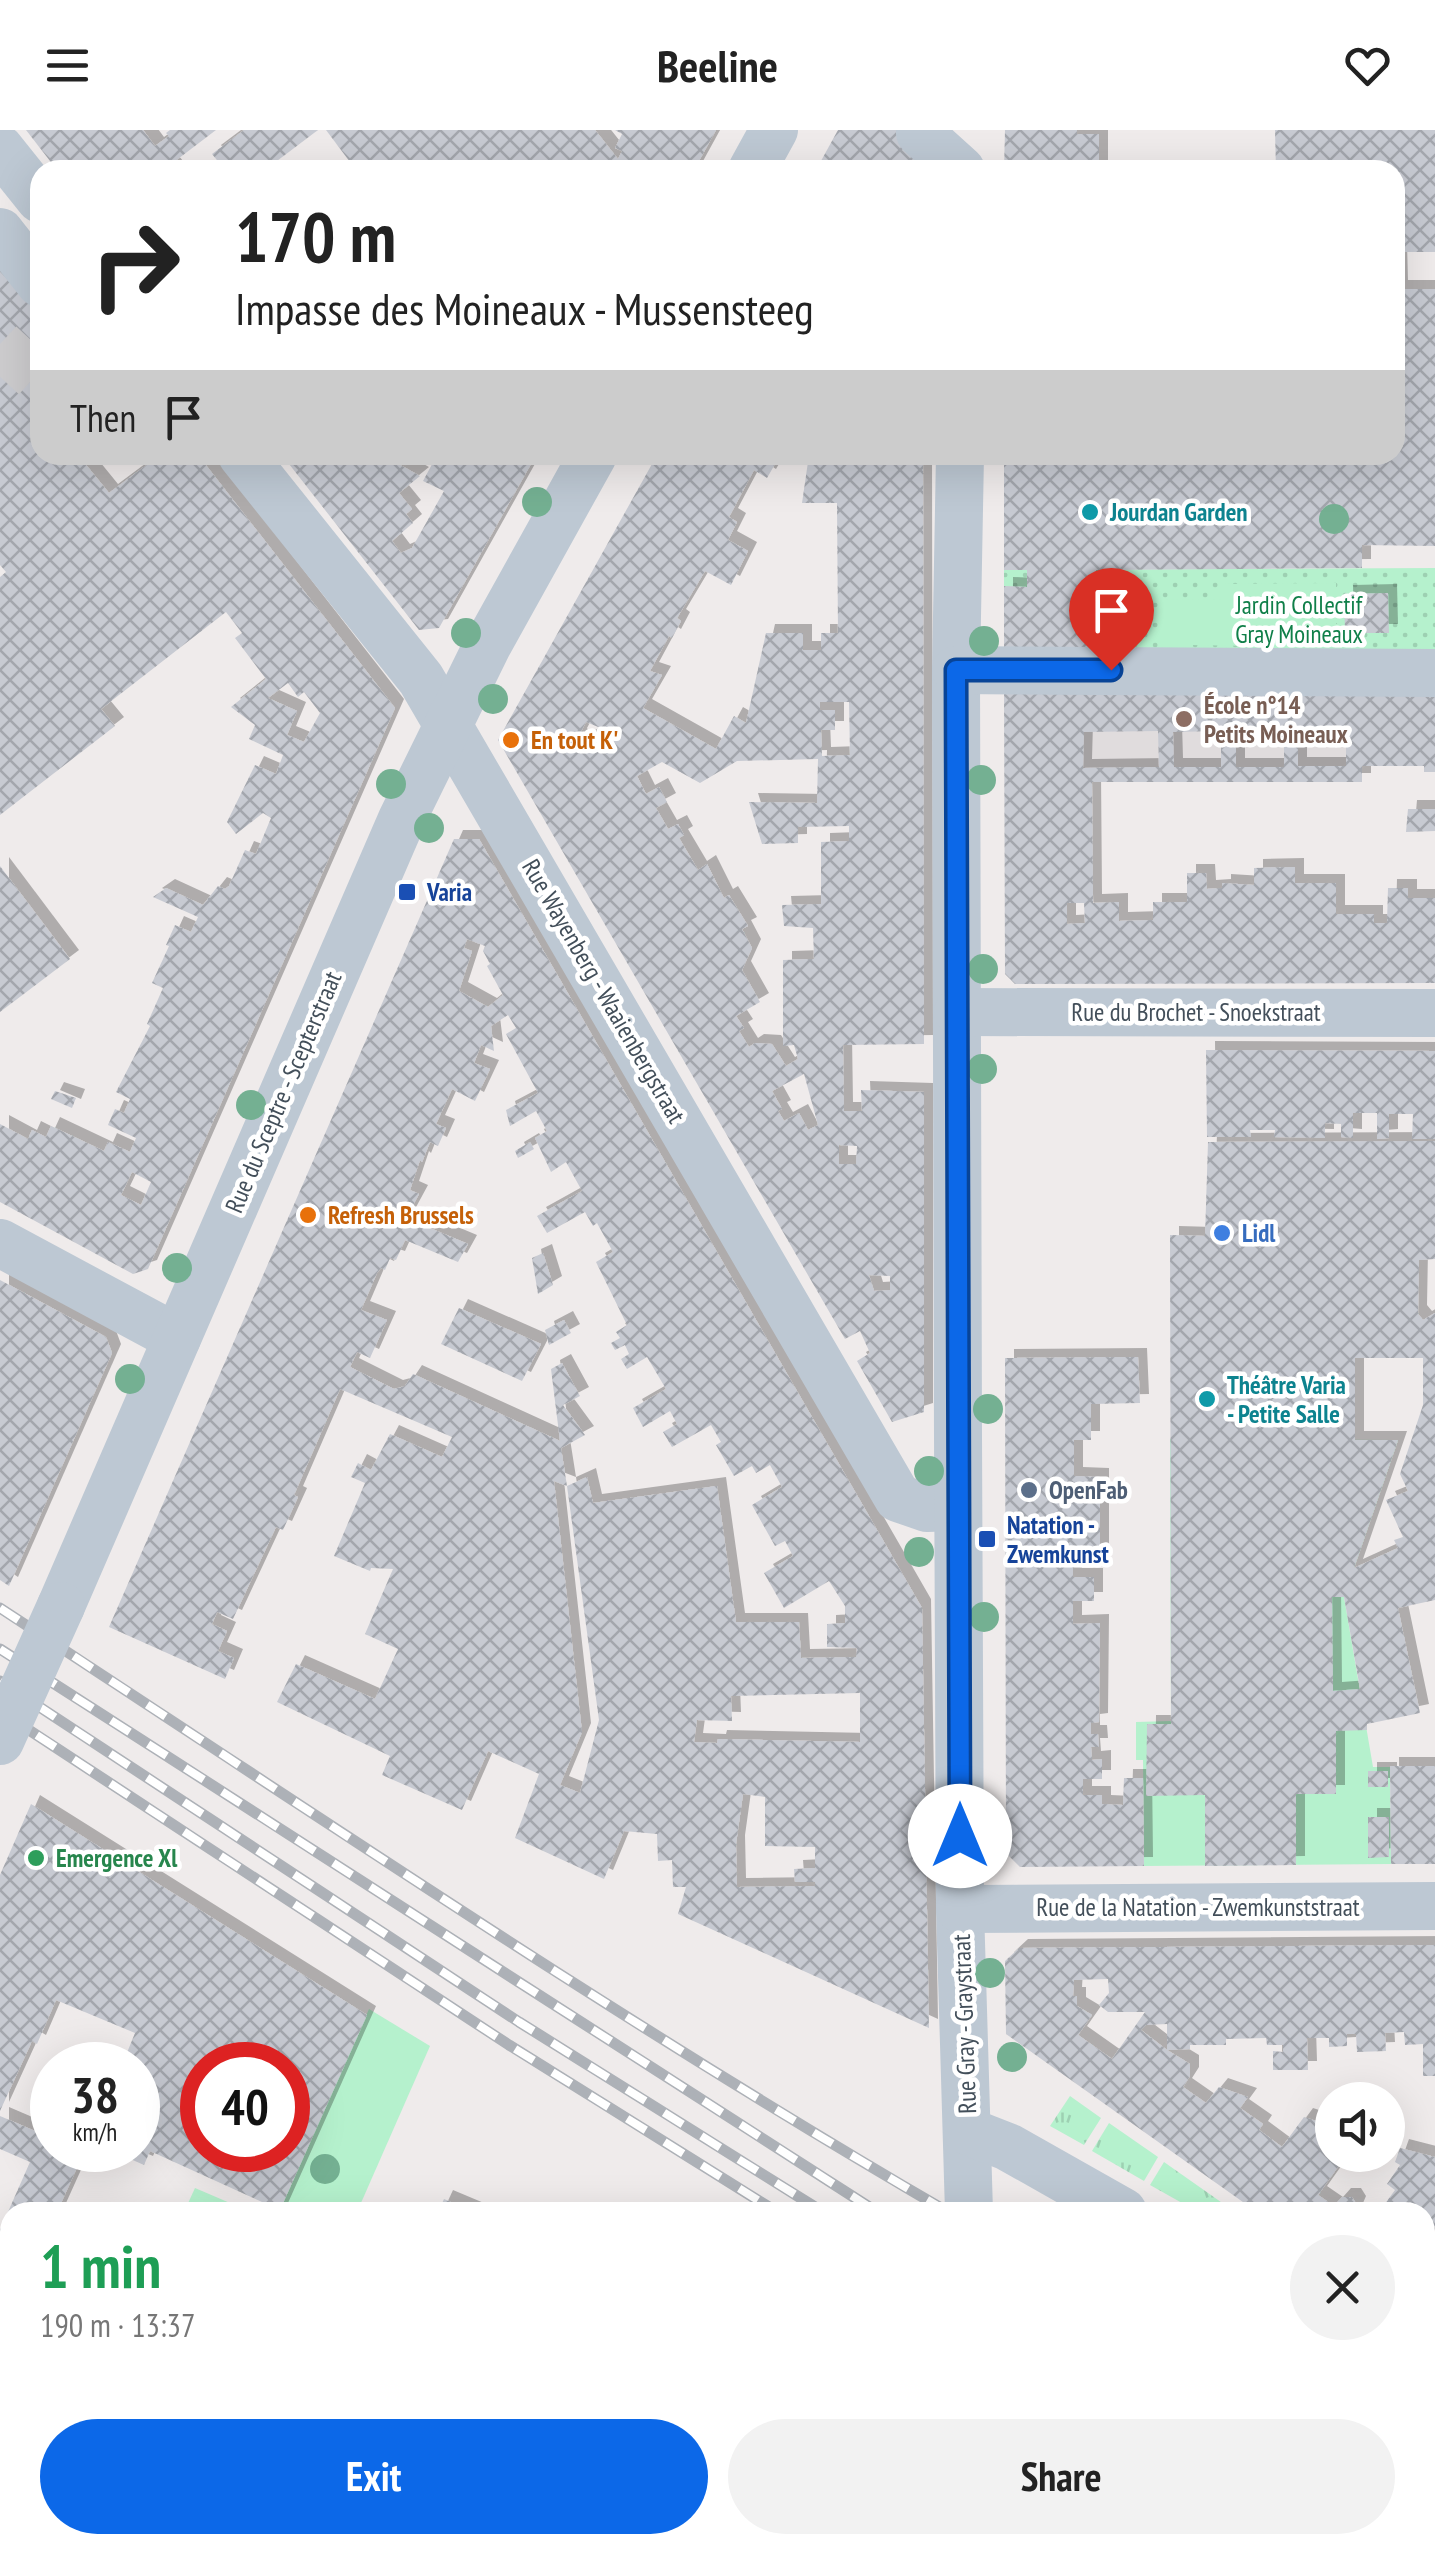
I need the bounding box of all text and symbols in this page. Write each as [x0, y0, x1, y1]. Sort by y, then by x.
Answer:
text: Beeline [657, 36, 778, 94]
icon: menu [40, 38, 95, 93]
icon: heart [1340, 38, 1395, 93]
text: 170 m [235, 191, 396, 281]
icon: right [70, 200, 200, 330]
text: Impasse des Moineaux - Mussensteeg [235, 279, 814, 337]
icon: arrive [156, 390, 211, 445]
text: Then [70, 393, 136, 442]
place label: Jourdan Garden [1109, 496, 1248, 528]
marker: Jourdan Garden [1079, 501, 1101, 523]
pin [1069, 568, 1154, 671]
icon: arrive [1084, 583, 1139, 638]
park label: Jardin Collectif Gray Moineaux [1235, 589, 1364, 650]
place label: École n°14 Petits Moineaux [1204, 689, 1348, 750]
marker: École n°14 Petits Moineaux [1173, 708, 1195, 730]
place label: En tout K' [531, 724, 618, 756]
marker: En tout K' [500, 729, 522, 751]
street label: Rue Wayenberg - Waaienbergstraat [515, 853, 693, 1129]
place label: Varia [426, 876, 472, 908]
marker: Varia [396, 881, 418, 903]
street label: Rue du Sceptre - Scepterstraat [218, 966, 348, 1218]
street label: Rue du Brochet - Snoekstraat [1071, 996, 1321, 1028]
place label: Refresh Brussels [328, 1199, 474, 1231]
marker: Refresh Brussels [297, 1204, 319, 1226]
place label: Lidl [1242, 1217, 1276, 1249]
marker: Lidl [1211, 1222, 1233, 1244]
place label: Théâtre Varia - Petite Salle [1227, 1369, 1346, 1430]
marker: Théâtre Varia - Petite Salle [1196, 1388, 1218, 1410]
place label: OpenFab [1049, 1474, 1128, 1506]
marker: OpenFab [1018, 1479, 1040, 1501]
place label: Natation - Zwemkunst [1007, 1509, 1110, 1570]
marker: Natation - Zwemkunst [976, 1528, 998, 1550]
position arrow [908, 1784, 1012, 1888]
place label: Emergence Xl [56, 1842, 178, 1874]
marker: Emergence Xl [25, 1847, 47, 1869]
street label: Rue de la Natation - Zwemkunststraat [1036, 1891, 1360, 1923]
street label: Rue Gray - Graystraat [945, 1933, 983, 2114]
speed limit sign: 40 [180, 2042, 310, 2172]
text: 38 [71, 2062, 119, 2127]
map controls [1315, 2082, 1405, 2172]
button: sound [1315, 2082, 1405, 2172]
text: km/h [73, 2116, 117, 2148]
text: 1 min [40, 2227, 161, 2305]
button: close [1290, 2235, 1395, 2340]
text: 190 m · 13:37 [40, 2304, 195, 2346]
button: Exit [40, 2419, 708, 2534]
button: Share [728, 2419, 1395, 2534]

